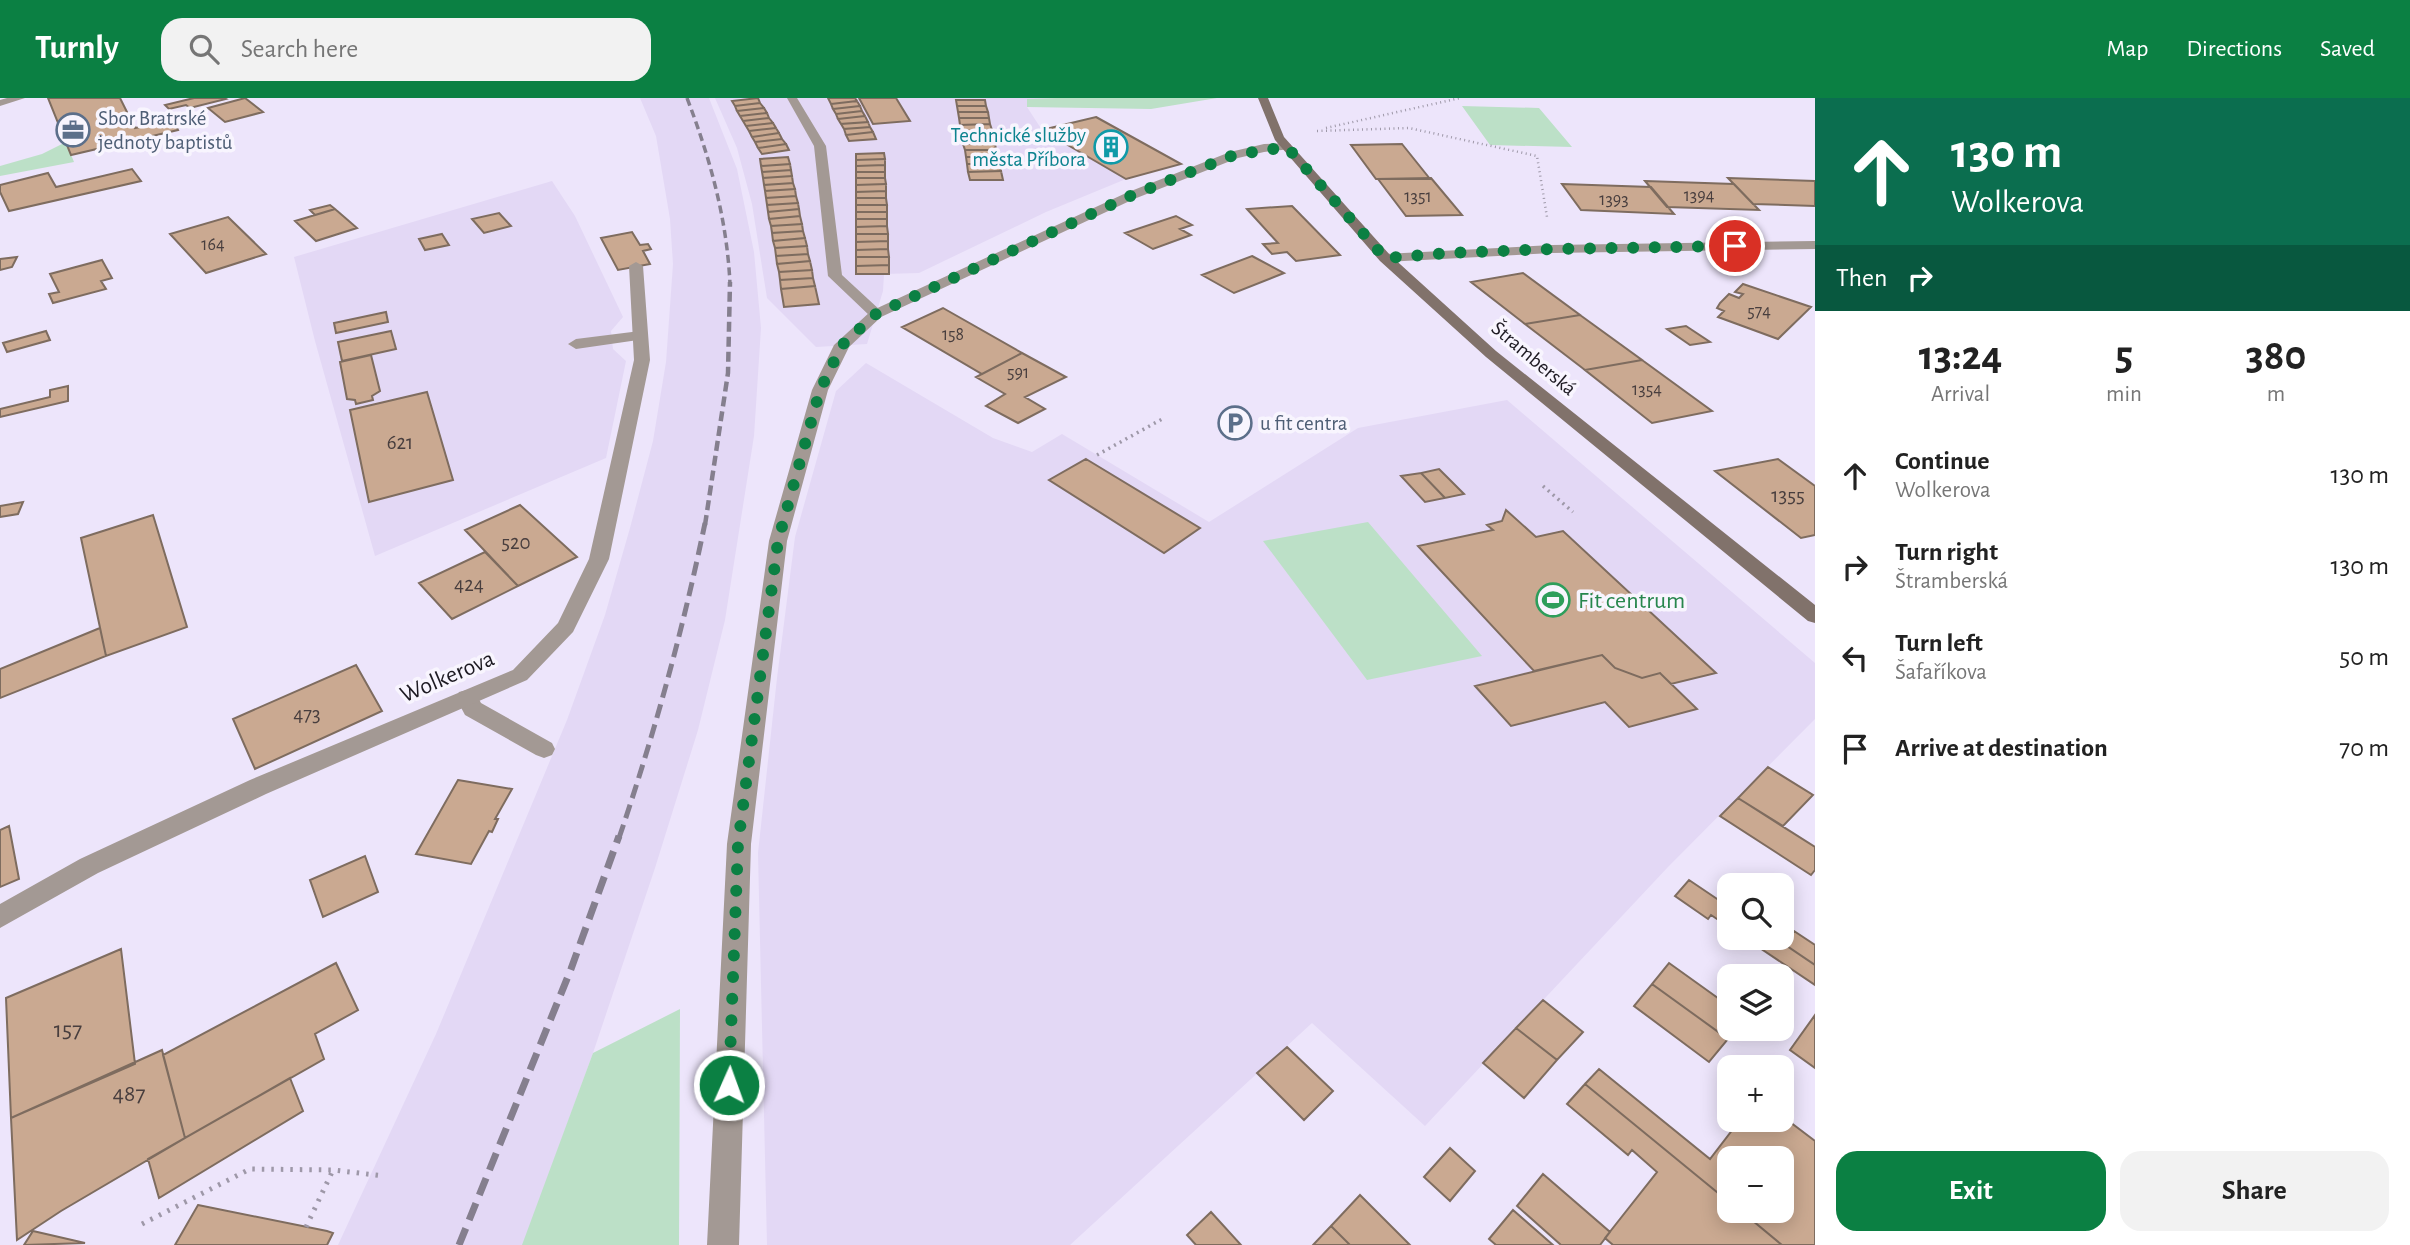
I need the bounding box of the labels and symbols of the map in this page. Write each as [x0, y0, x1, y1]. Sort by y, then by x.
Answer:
place label: Sbor Bratrské jednoty baptistů [98, 108, 233, 153]
office icon: Sbor Bratrské jednoty baptistů [54, 111, 92, 149]
place label: Technické služby města Příbora [950, 125, 1086, 170]
building icon: Technické služby města Příbora [1092, 128, 1130, 166]
house number: 1394 [1684, 187, 1715, 205]
house number: 1351 [1404, 188, 1432, 206]
house number: 1393 [1599, 191, 1629, 209]
pin [1705, 216, 1765, 276]
house number: 164 [201, 236, 225, 254]
house number: 574 [1747, 303, 1771, 321]
street label: Štramberská [1487, 316, 1582, 400]
house number: 158 [942, 326, 964, 344]
house number: 591 [1007, 364, 1029, 382]
house number: 1354 [1632, 381, 1662, 399]
parking icon: u fit centra [1216, 404, 1254, 442]
place label: u fit centra [1260, 413, 1348, 434]
house number: 621 [387, 432, 413, 453]
house number: 1355 [1771, 485, 1805, 506]
house number: 520 [501, 532, 531, 553]
house number: 424 [454, 574, 484, 595]
sports icon: Fit centrum [1534, 581, 1572, 619]
place label: Fit centrum [1578, 589, 1685, 613]
street label: Wolkerova [397, 646, 498, 707]
house number: 473 [293, 704, 321, 725]
house number: 157 [54, 1018, 82, 1042]
position arrow [692, 1048, 766, 1122]
house number: 487 [113, 1082, 145, 1106]

